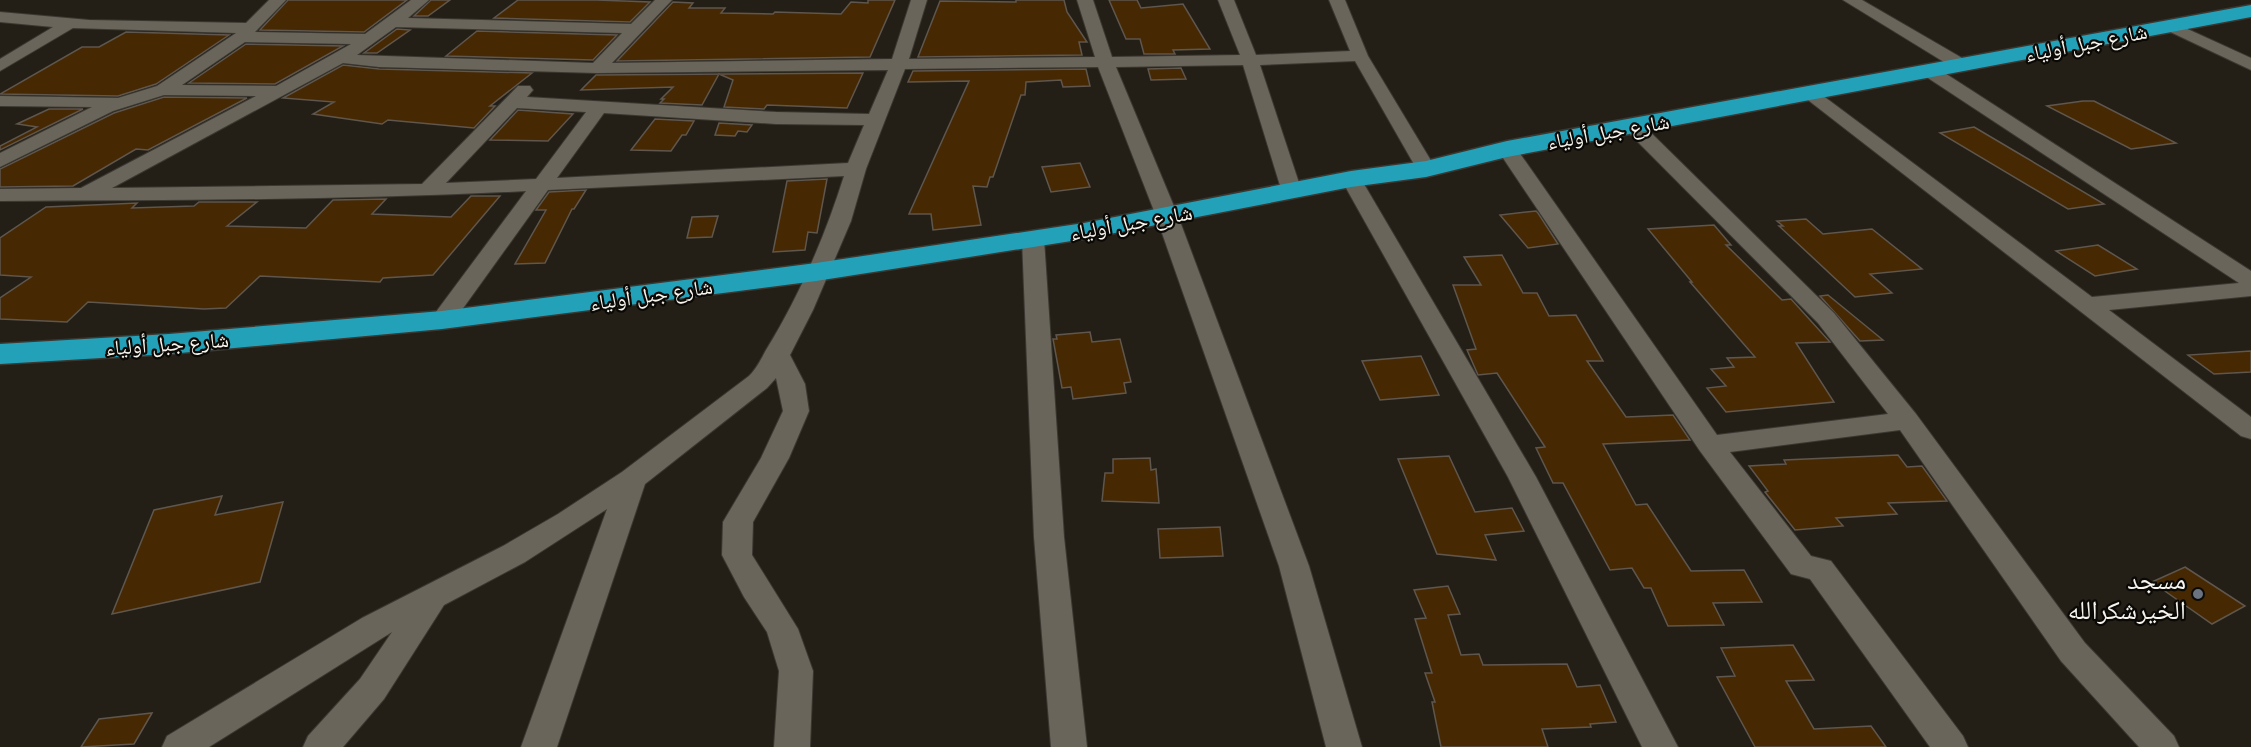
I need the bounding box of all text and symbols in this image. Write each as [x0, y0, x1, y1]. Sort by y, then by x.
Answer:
street label: شارع جبل أولياء [2023, 17, 2149, 68]
street label: شارع جبل أولياء [1545, 107, 1671, 156]
street label: شارع جبل أولياء [1068, 198, 1194, 247]
street label: شارع جبل أولياء [588, 273, 714, 316]
street label: شارع جبل أولياء [104, 326, 230, 361]
place label: مسجد الخيرشكرالله [2068, 564, 2186, 625]
marker: مسجد الخيرشكرالله [2191, 587, 2205, 601]

